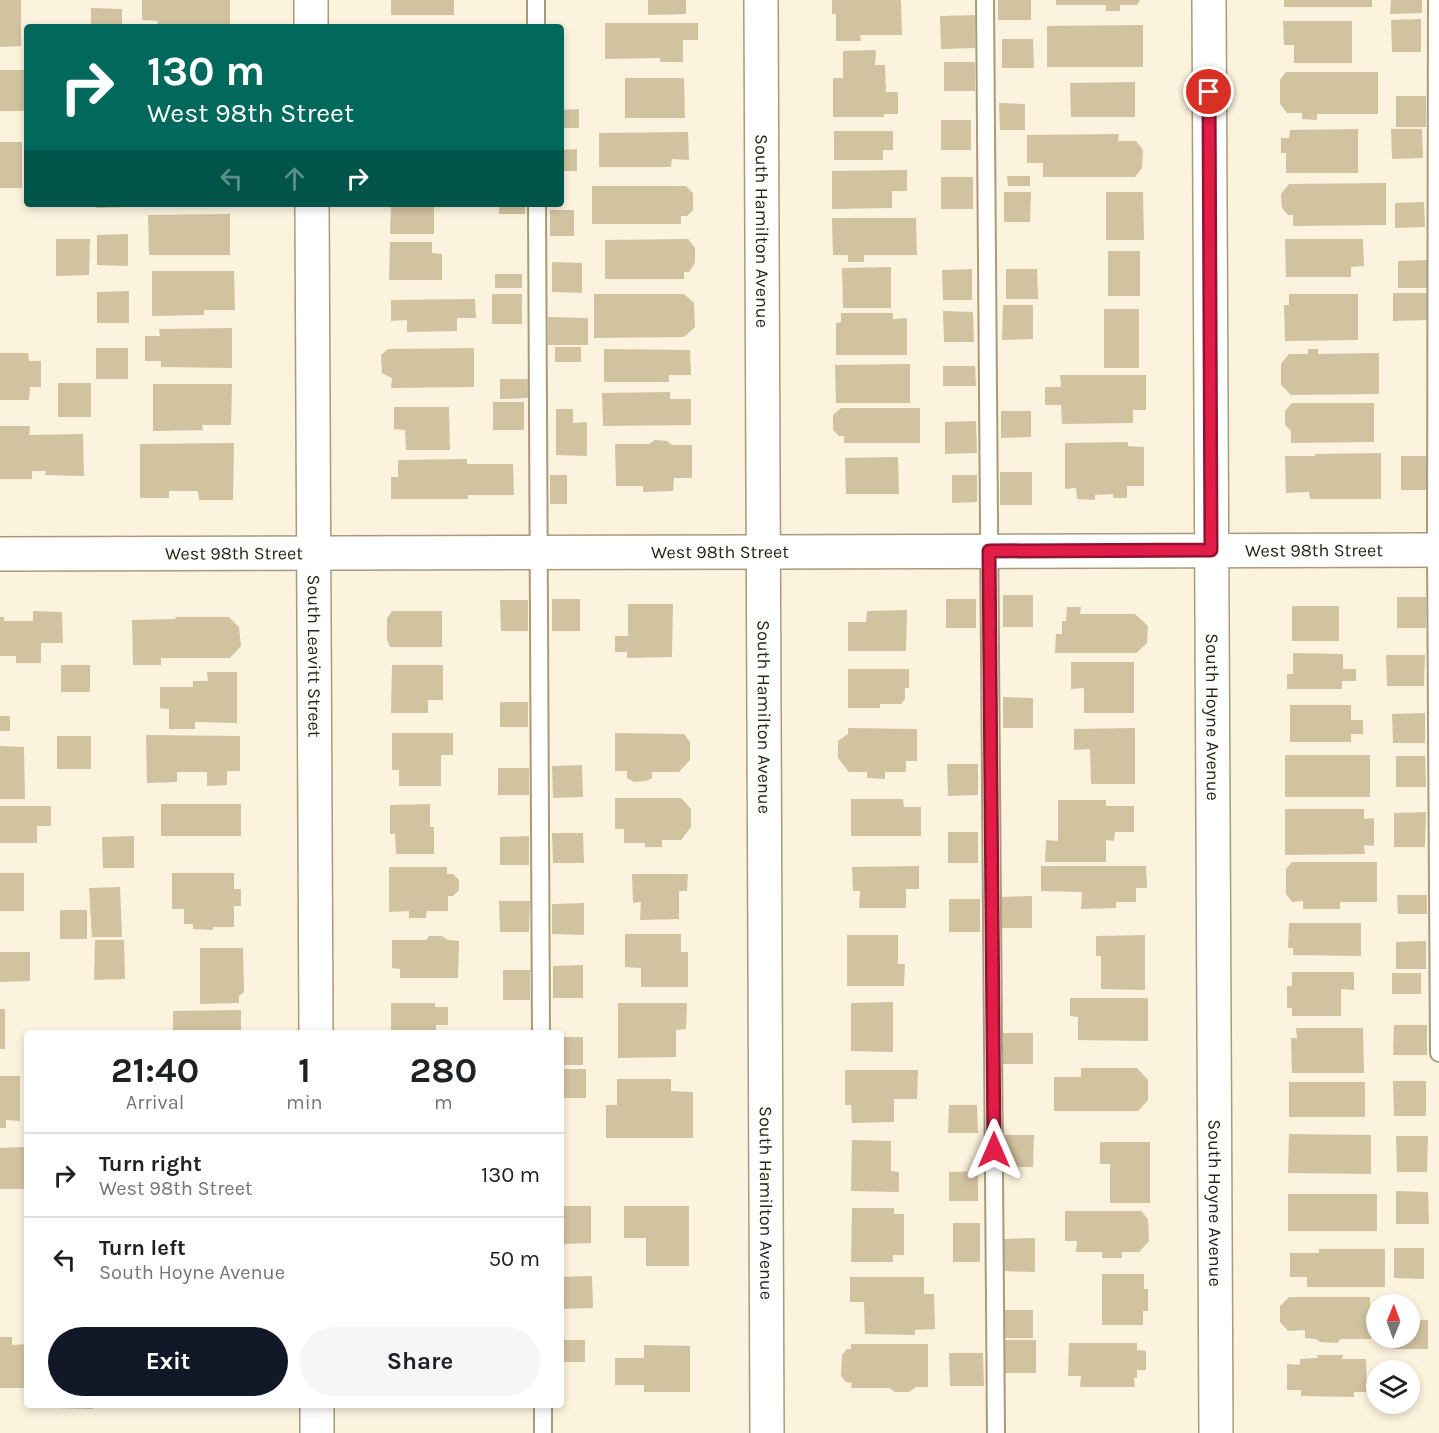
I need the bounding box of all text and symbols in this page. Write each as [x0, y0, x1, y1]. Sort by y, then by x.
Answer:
text: 130 m [147, 46, 265, 96]
icon: right [48, 48, 126, 126]
pin [1183, 66, 1234, 117]
icon: arrive [1192, 75, 1225, 108]
text: West 98th Street [147, 97, 354, 129]
street label: South Hamilton Avenue [751, 134, 773, 328]
icon: left [215, 162, 248, 195]
icon: ahead [278, 162, 311, 195]
icon: right [341, 162, 374, 195]
street label: West 98th Street [1245, 539, 1383, 562]
street label: West 98th Street [651, 541, 789, 563]
street label: West 98th Street [165, 542, 303, 565]
street label: South Leavitt Street [303, 574, 326, 738]
street label: South Hamilton Avenue [753, 620, 775, 814]
street label: South Hoyne Avenue [1201, 633, 1224, 801]
text: 21:40 [111, 1049, 199, 1091]
text: 1 [298, 1049, 311, 1091]
text: 280 [409, 1049, 477, 1091]
text: Arrival [126, 1091, 184, 1114]
text: min [286, 1091, 323, 1114]
text: m [434, 1091, 453, 1114]
street label: South Hamilton Avenue [755, 1106, 777, 1300]
position arrow [962, 1118, 1026, 1182]
street label: South Hoyne Avenue [1203, 1119, 1226, 1287]
text: Turn right [99, 1151, 202, 1177]
icon: right [48, 1159, 81, 1192]
text: 130 m [481, 1162, 540, 1188]
text: West 98th Street [99, 1177, 252, 1200]
text: Turn left [99, 1235, 186, 1261]
icon: left [48, 1243, 81, 1276]
text: 50 m [489, 1246, 540, 1272]
text: South Hoyne Avenue [99, 1261, 285, 1284]
north arrow [1366, 1294, 1420, 1348]
map controls [1366, 1294, 1420, 1414]
button: Exit [48, 1327, 288, 1396]
button: Share [300, 1327, 540, 1396]
button: layers [1366, 1360, 1420, 1414]

